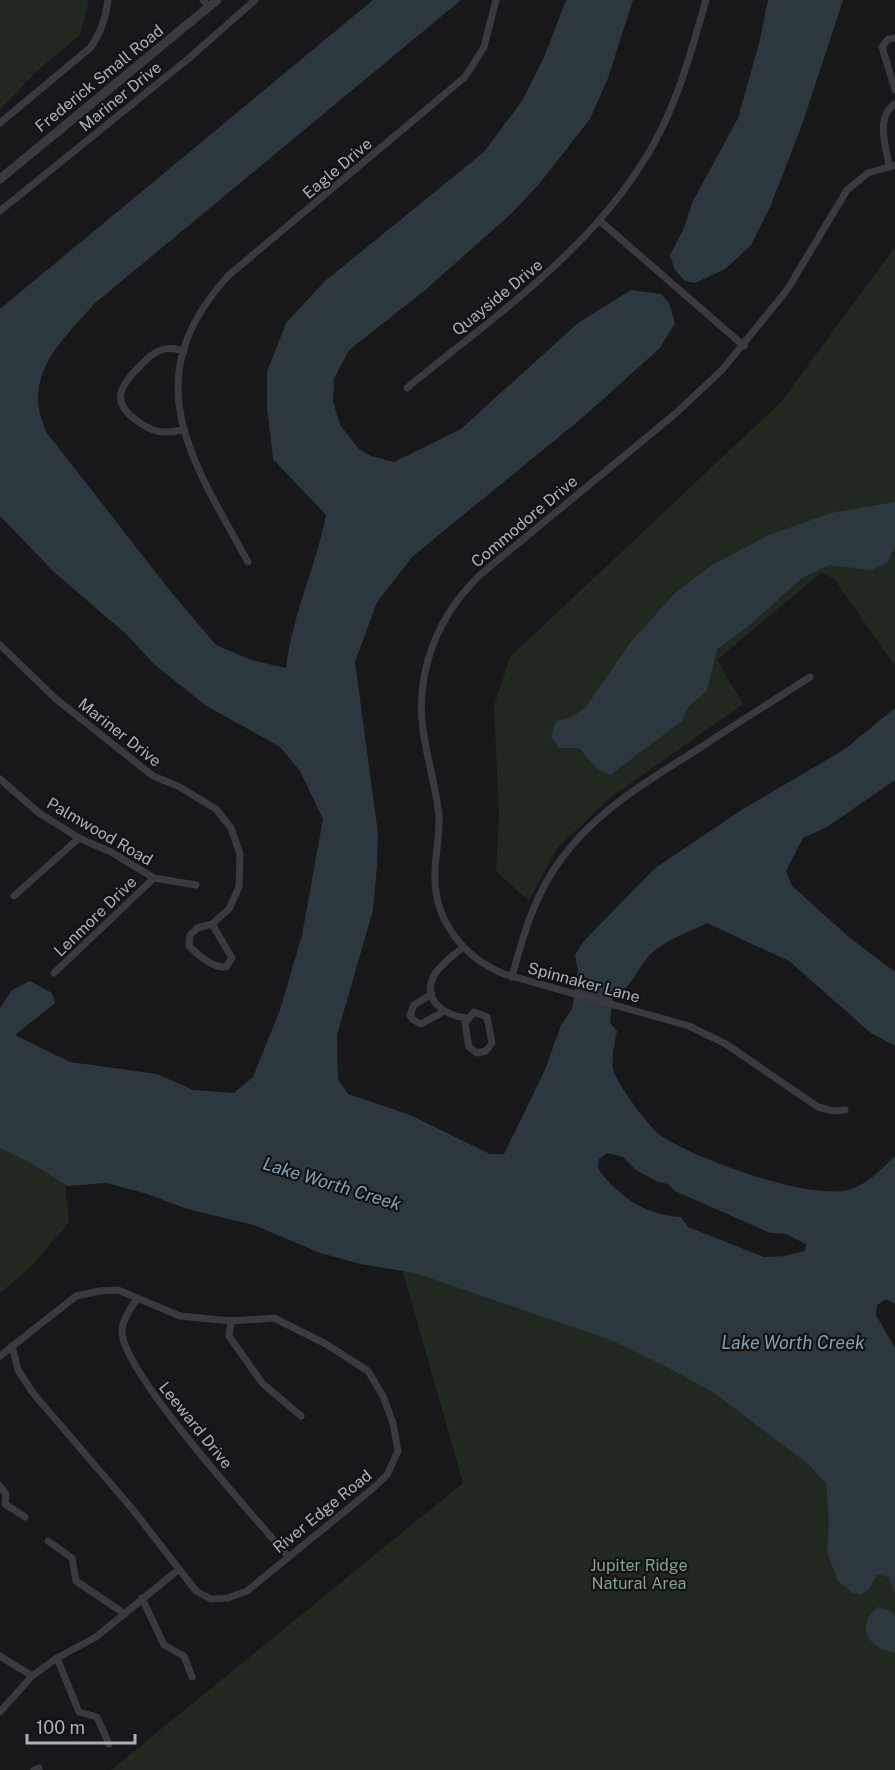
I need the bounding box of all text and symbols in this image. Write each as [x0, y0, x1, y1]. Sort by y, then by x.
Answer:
street label: Frederick Small Road [31, 21, 167, 136]
street label: Mariner Drive [75, 58, 165, 135]
street label: Eagle Drive [299, 134, 376, 203]
street label: Quayside Drive [448, 255, 546, 340]
street label: Commodore Drive [467, 471, 581, 571]
street label: Mariner Drive [74, 694, 165, 771]
street label: Palmwood Road [43, 793, 156, 869]
street label: Lenmore Drive [50, 872, 141, 960]
street label: Spinnaker Lane [526, 958, 642, 1007]
water label: Lake Worth Creek [261, 1153, 404, 1215]
water label: Lake Worth Creek [721, 1332, 865, 1353]
street label: Leeward Drive [155, 1378, 236, 1472]
street label: River Edge Road [269, 1466, 376, 1557]
park label: Jupiter Ridge Natural Area [590, 1556, 688, 1593]
scale bar [27, 1707, 135, 1745]
text: 100 m [36, 1717, 85, 1738]

